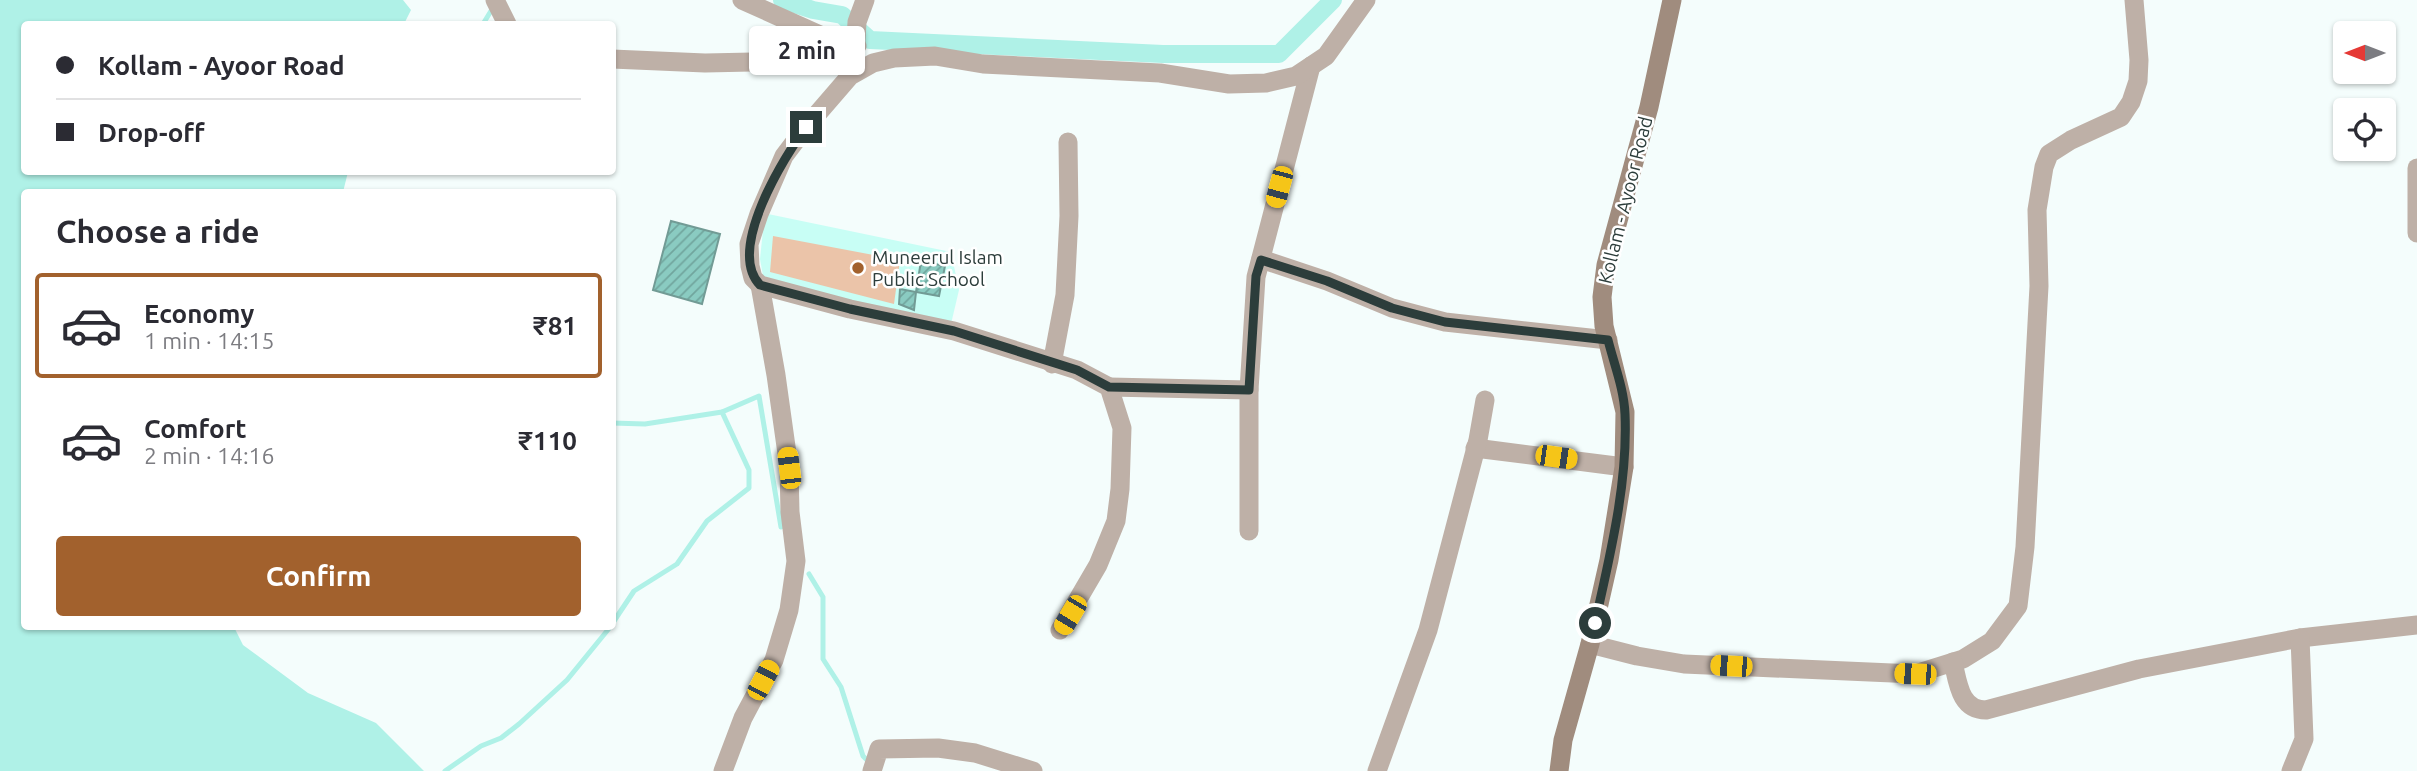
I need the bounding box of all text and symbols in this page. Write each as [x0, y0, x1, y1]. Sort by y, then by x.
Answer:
north arrow [2333, 21, 2396, 84]
map controls [2333, 21, 2396, 161]
callout: 2 min [748, 25, 864, 74]
text: 2 min [778, 38, 836, 63]
text: Kollam - Ayoor Road [98, 51, 345, 80]
button: locate [2333, 98, 2396, 161]
route end [790, 111, 822, 143]
street label: Kollam - Ayoor Road [1594, 114, 1656, 286]
text: Drop-off [98, 118, 205, 147]
car [1264, 164, 1295, 210]
text: Choose a ride [56, 213, 259, 249]
place label: Muneerul Islam Public School [872, 246, 1003, 290]
marker: Muneerul Islam Public School [850, 260, 866, 276]
icon: car [60, 294, 123, 357]
text: Economy [144, 299, 254, 328]
text: ₹81 [533, 311, 577, 340]
text: 1 min · 14:15 [144, 328, 275, 353]
icon: car [60, 409, 123, 472]
text: Comfort [144, 414, 247, 443]
text: ₹110 [518, 426, 577, 455]
text: 2 min · 14:16 [144, 443, 275, 468]
car [1534, 444, 1579, 470]
car [777, 446, 802, 490]
button: Confirm [56, 536, 581, 616]
car [1051, 592, 1090, 638]
route start [1579, 607, 1611, 639]
car [1710, 654, 1753, 678]
car [744, 657, 783, 703]
car [1894, 663, 1937, 685]

